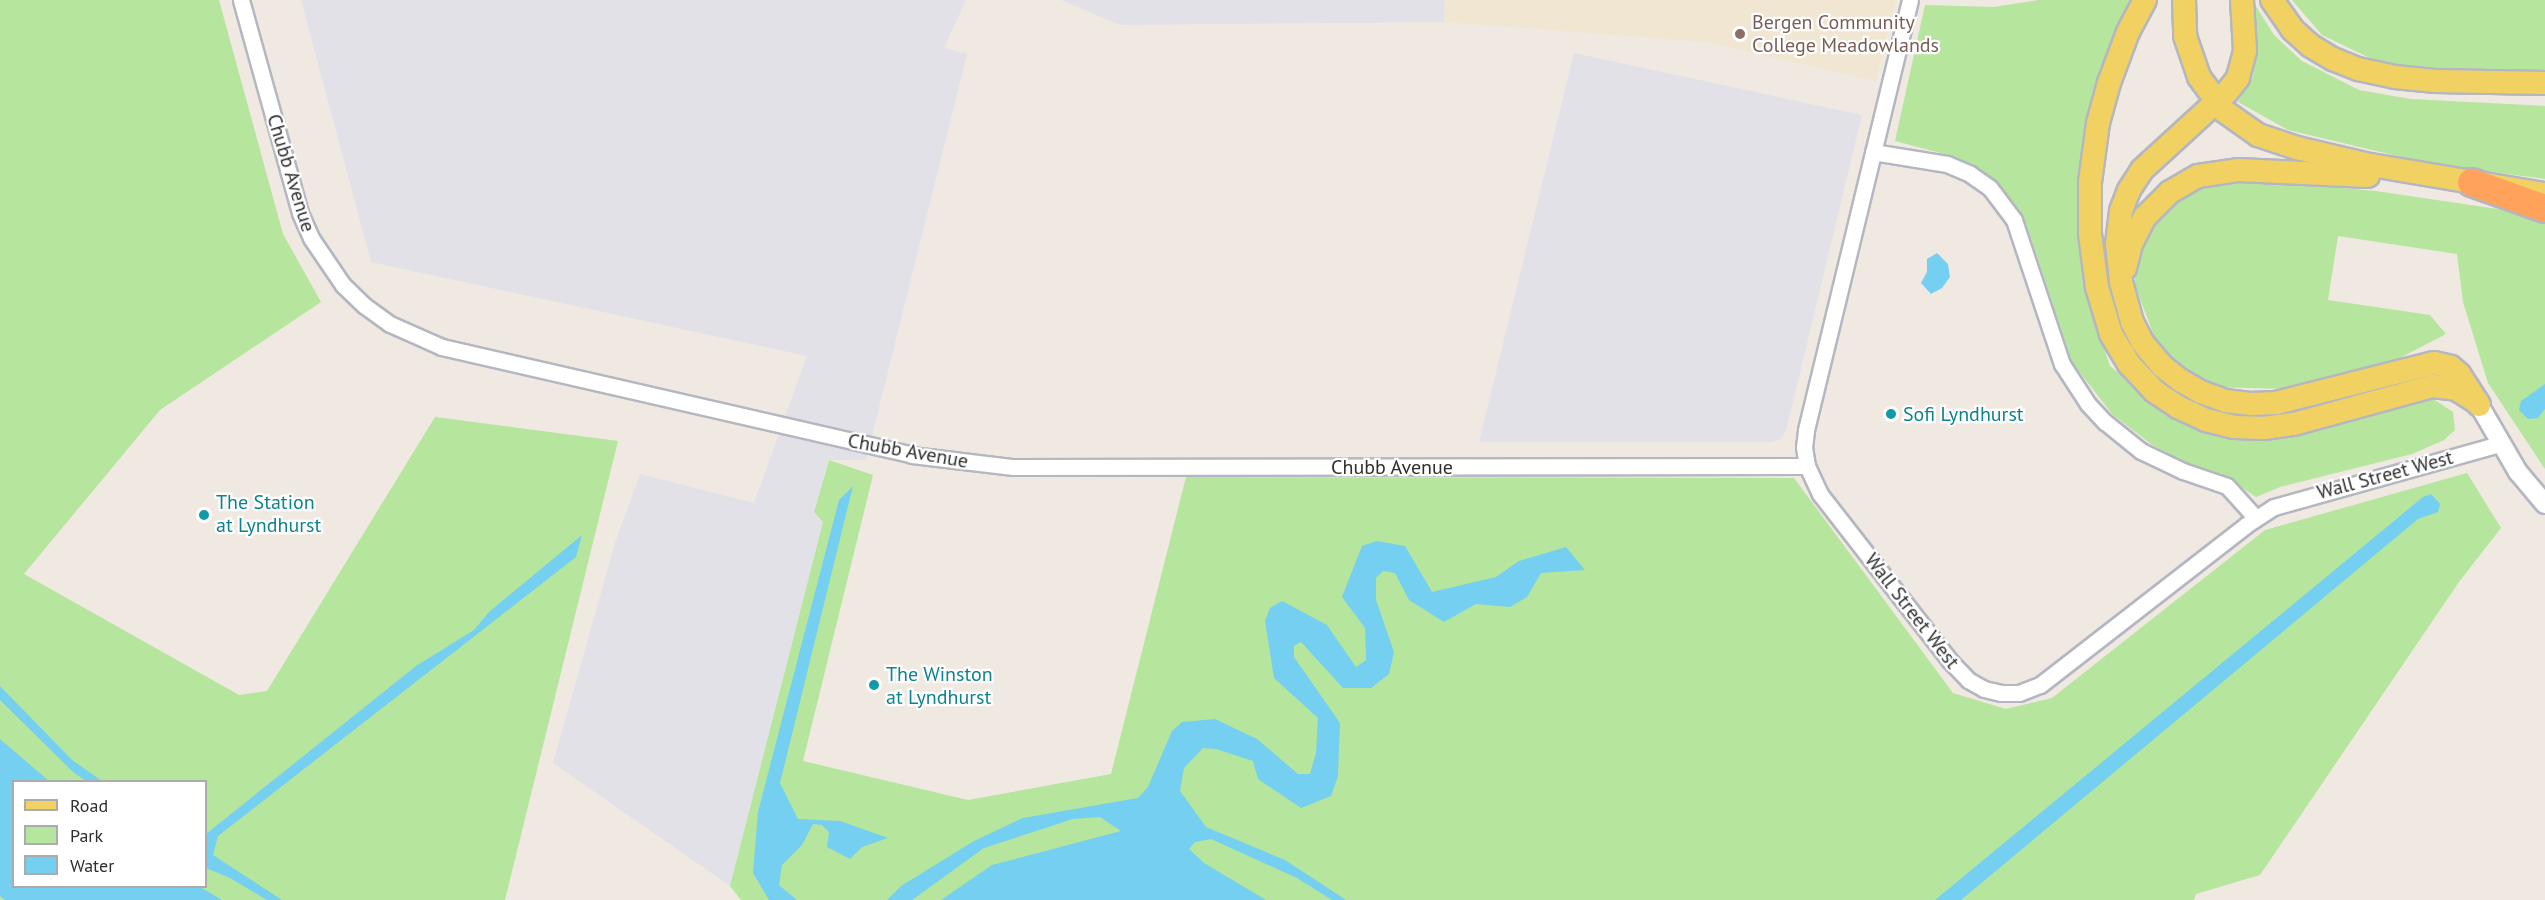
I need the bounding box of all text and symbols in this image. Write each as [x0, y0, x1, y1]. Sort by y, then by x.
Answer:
place label: Bergen Community College Meadowlands [1752, 11, 1939, 58]
marker: Bergen Community College Meadowlands [1733, 27, 1747, 41]
street label: Chubb Avenue [262, 111, 320, 235]
place label: Sofi Lyndhurst [1903, 402, 2024, 426]
marker: Sofi Lyndhurst [1884, 407, 1898, 421]
street label: Chubb Avenue [846, 429, 970, 473]
street label: Wall Street West [2314, 445, 2456, 505]
street label: Chubb Avenue [1331, 455, 1453, 479]
place label: The Station at Lyndhurst [216, 491, 321, 538]
marker: The Station at Lyndhurst [197, 508, 211, 522]
street label: Wall Street West [1859, 548, 1965, 674]
place label: The Winston at Lyndhurst [886, 662, 993, 709]
marker: The Winston at Lyndhurst [867, 678, 881, 692]
legend [12, 780, 207, 888]
text: Road [70, 794, 108, 817]
text: Park [70, 824, 103, 847]
text: Water [70, 854, 114, 877]

